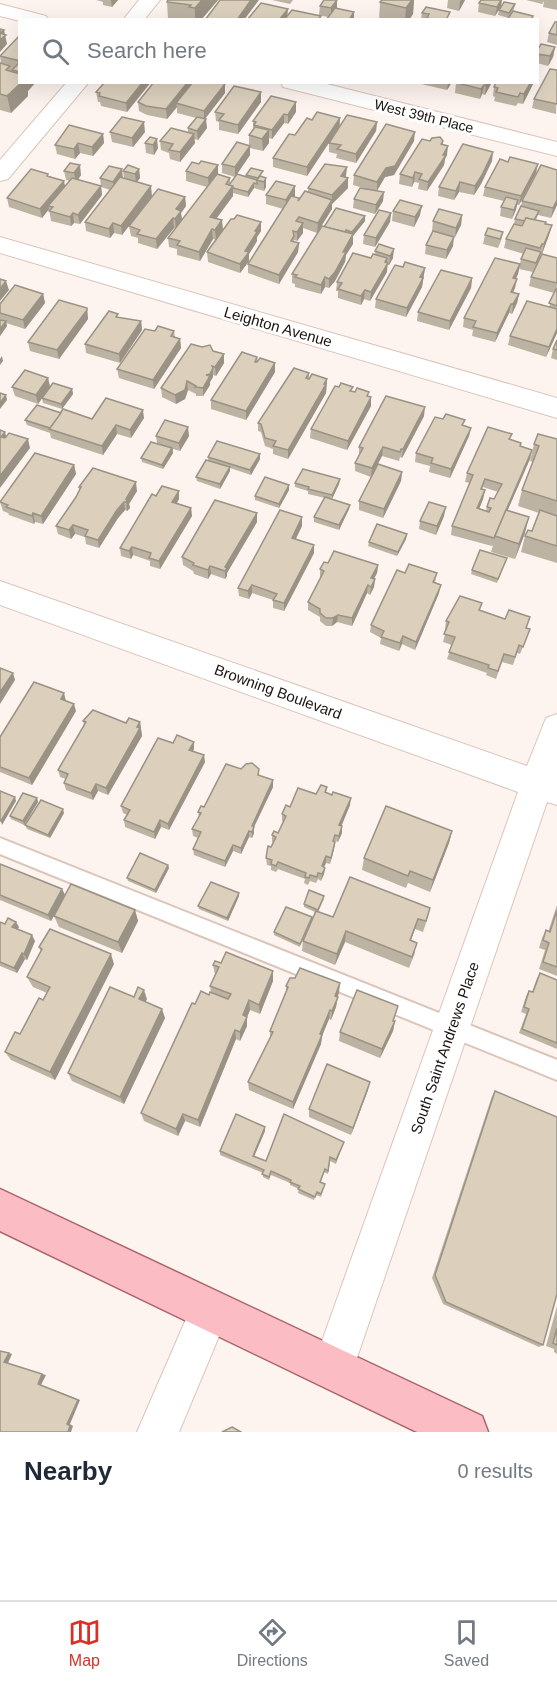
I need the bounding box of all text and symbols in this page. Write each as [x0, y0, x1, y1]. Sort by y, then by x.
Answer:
search box [18, 18, 539, 84]
icon: search [39, 35, 72, 68]
text: Search here [87, 38, 207, 63]
street label: West 39th Place [373, 96, 475, 136]
street label: Leighton Avenue [222, 303, 334, 350]
street label: Browning Boulevard [212, 661, 344, 722]
street label: South Saint Andrews Place [407, 960, 482, 1136]
text: Nearby [24, 1456, 112, 1486]
text: 0 results [457, 1460, 533, 1482]
tab: Map [68, 1616, 101, 1670]
tab: Directions [237, 1616, 308, 1670]
tab: Saved [444, 1616, 489, 1670]

